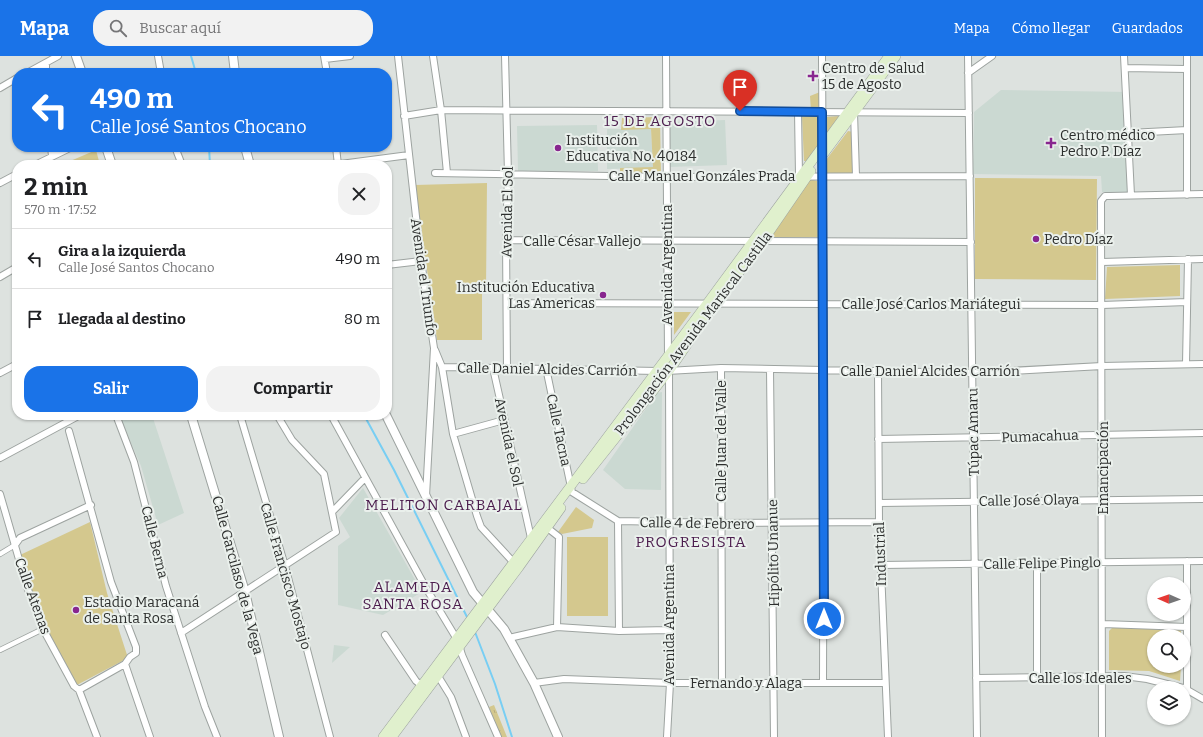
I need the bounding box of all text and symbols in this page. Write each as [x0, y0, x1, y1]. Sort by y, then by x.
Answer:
search box [93, 10, 373, 46]
text: Mapa [20, 17, 69, 40]
icon: search [107, 17, 129, 39]
text: Buscar aquí [139, 19, 221, 37]
text: Mapa [954, 20, 990, 37]
text: Cómo llegar [1012, 20, 1090, 37]
text: Guardados [1112, 20, 1183, 37]
place label: Centro de Salud 15 de Agosto [822, 60, 924, 93]
pin [723, 70, 757, 111]
marker: Centro de Salud 15 de Agosto [807, 70, 819, 82]
icon: arrive [729, 76, 751, 98]
text: 490 m [90, 82, 173, 115]
icon: left [24, 84, 76, 136]
district label: 15 DE AGOSTO [604, 112, 716, 130]
text: Calle José Santos Chocano [90, 116, 307, 138]
place label: Centro médico Pedro P. Díaz [1060, 127, 1155, 160]
place label: Institución Educativa No. 40184 [566, 132, 696, 165]
marker: Centro médico Pedro P. Díaz [1045, 137, 1057, 149]
marker: Institución Educativa No. 40184 [553, 143, 563, 153]
street label: Avenida El Sol [498, 166, 517, 258]
street label: Calle Manuel Gonzáles Prada [608, 168, 796, 185]
text: 2 min [24, 173, 88, 201]
button: close [338, 173, 380, 215]
text: 570 m · 17:52 [24, 202, 96, 217]
street label: Avenida Argentina [659, 204, 676, 326]
street label: Avenida el Triunfo [407, 217, 440, 337]
street label: Prolongación Avenida Mariscal Castilla [611, 228, 776, 439]
place label: Pedro Díaz [1044, 231, 1113, 248]
street label: Calle César Vallejo [523, 233, 641, 250]
marker: Pedro Díaz [1031, 234, 1041, 244]
text: Gira a la izquierda [58, 242, 186, 260]
icon: left [24, 248, 46, 270]
text: 490 m [336, 250, 380, 268]
text: Calle José Santos Chocano [58, 260, 214, 275]
place label: Institución Educativa Las Americas [457, 279, 595, 312]
marker: Institución Educativa Las Americas [598, 290, 608, 300]
street label: Calle José Carlos Mariátegui [841, 296, 1021, 313]
icon: arrive [24, 308, 46, 330]
text: Llegada al destino [58, 310, 186, 328]
text: 80 m [344, 310, 380, 328]
street label: Calle Daniel Alcides Carrión [457, 359, 637, 380]
street label: Calle Daniel Alcides Carrión [840, 363, 1020, 380]
button: Salir [24, 366, 198, 412]
button: Compartir [206, 366, 380, 412]
street label: Calle Juan del Valle [713, 380, 730, 502]
street label: Túpac Amaru [964, 388, 983, 476]
street label: Calle Tacna [543, 392, 575, 468]
street label: Avenida el Sol [491, 396, 526, 488]
street label: Emancipación [1095, 421, 1112, 515]
street label: Pumacahua [1001, 427, 1079, 446]
street label: Calle José Olaya [978, 491, 1080, 510]
street label: Calle Garcilaso de la Vega [208, 494, 267, 657]
district label: MELITON CARBAJAL [365, 496, 523, 514]
street label: Hipólito Unanue [764, 499, 783, 607]
street label: Calle Francisco Mostajo [256, 501, 315, 651]
street label: Calle Berna [137, 504, 172, 580]
street label: Calle 4 de Febrero [639, 514, 755, 533]
street label: Industrial [871, 522, 890, 586]
district label: PROGRESISTA [635, 533, 747, 551]
street label: Calle Felipe Pinglo [983, 554, 1101, 573]
street label: Calle Atenas [11, 556, 54, 637]
street label: Avenida Argentina [661, 564, 678, 686]
north arrow [1147, 577, 1191, 621]
map controls [1147, 577, 1191, 725]
district label: ALAMEDA SANTA ROSA [362, 578, 464, 613]
place label: Estadio Maracaná de Santa Rosa [84, 594, 200, 627]
position arrow [803, 598, 845, 640]
marker: Estadio Maracaná de Santa Rosa [71, 605, 81, 615]
button: search [1147, 629, 1191, 673]
street label: Calle los Ideales [1028, 670, 1132, 687]
street label: Fernando y Alaga [690, 675, 802, 692]
button: layers [1147, 681, 1191, 725]

